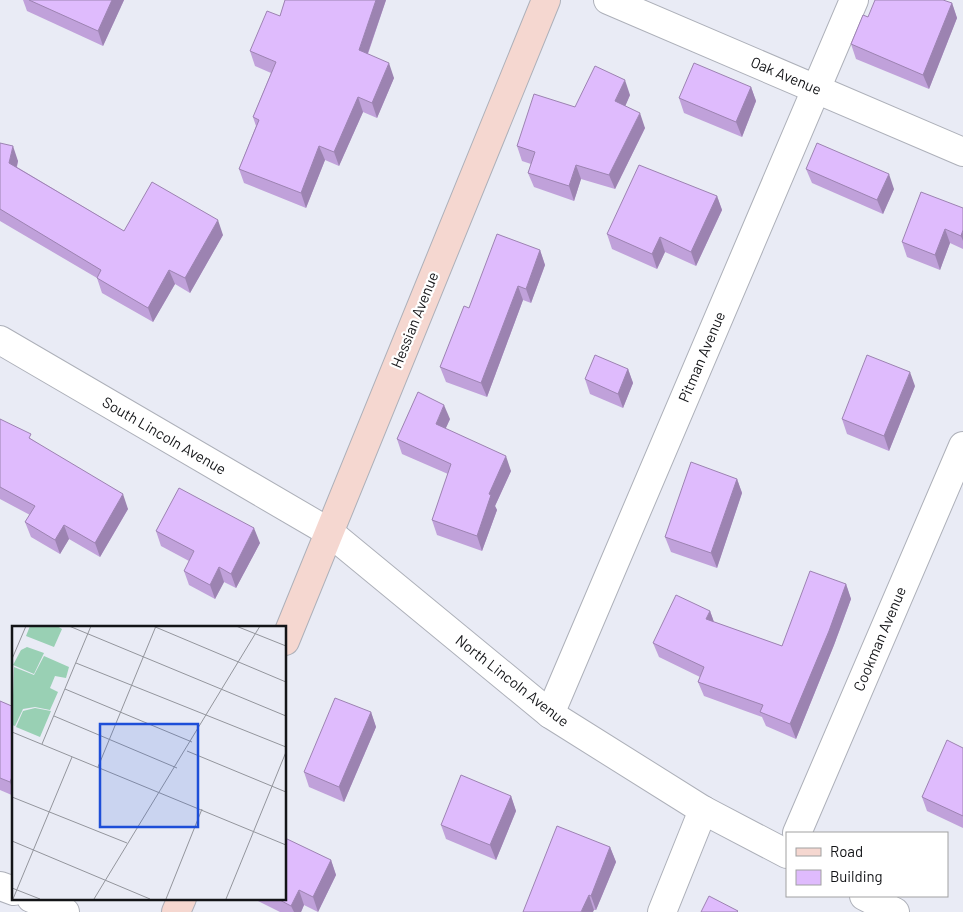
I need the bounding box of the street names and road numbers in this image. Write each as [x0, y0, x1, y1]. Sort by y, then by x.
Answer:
street label: Oak Avenue [748, 52, 824, 98]
street label: Hessian Avenue [387, 269, 442, 370]
street label: Pitman Avenue [674, 308, 728, 405]
street label: South Lincoln Avenue [99, 392, 230, 478]
street label: Cookman Avenue [849, 584, 909, 694]
street label: North Lincoln Avenue [452, 630, 573, 730]

